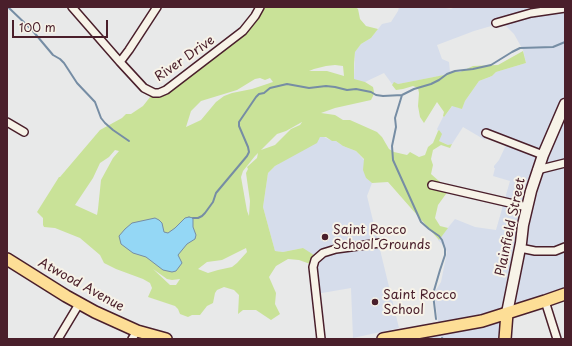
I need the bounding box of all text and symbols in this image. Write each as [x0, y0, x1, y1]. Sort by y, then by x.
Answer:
scale bar [14, 12, 110, 38]
text: 100 m [19, 18, 56, 36]
street label: River Drive [152, 33, 218, 85]
street label: Plainfield Street [493, 176, 529, 278]
place label: Saint Rocco School Grounds [333, 222, 430, 253]
marker: Saint Rocco School Grounds [320, 232, 330, 242]
street label: Atwood Avenue [35, 255, 127, 315]
place label: Saint Rocco School [383, 287, 456, 318]
marker: Saint Rocco School [370, 297, 380, 307]

